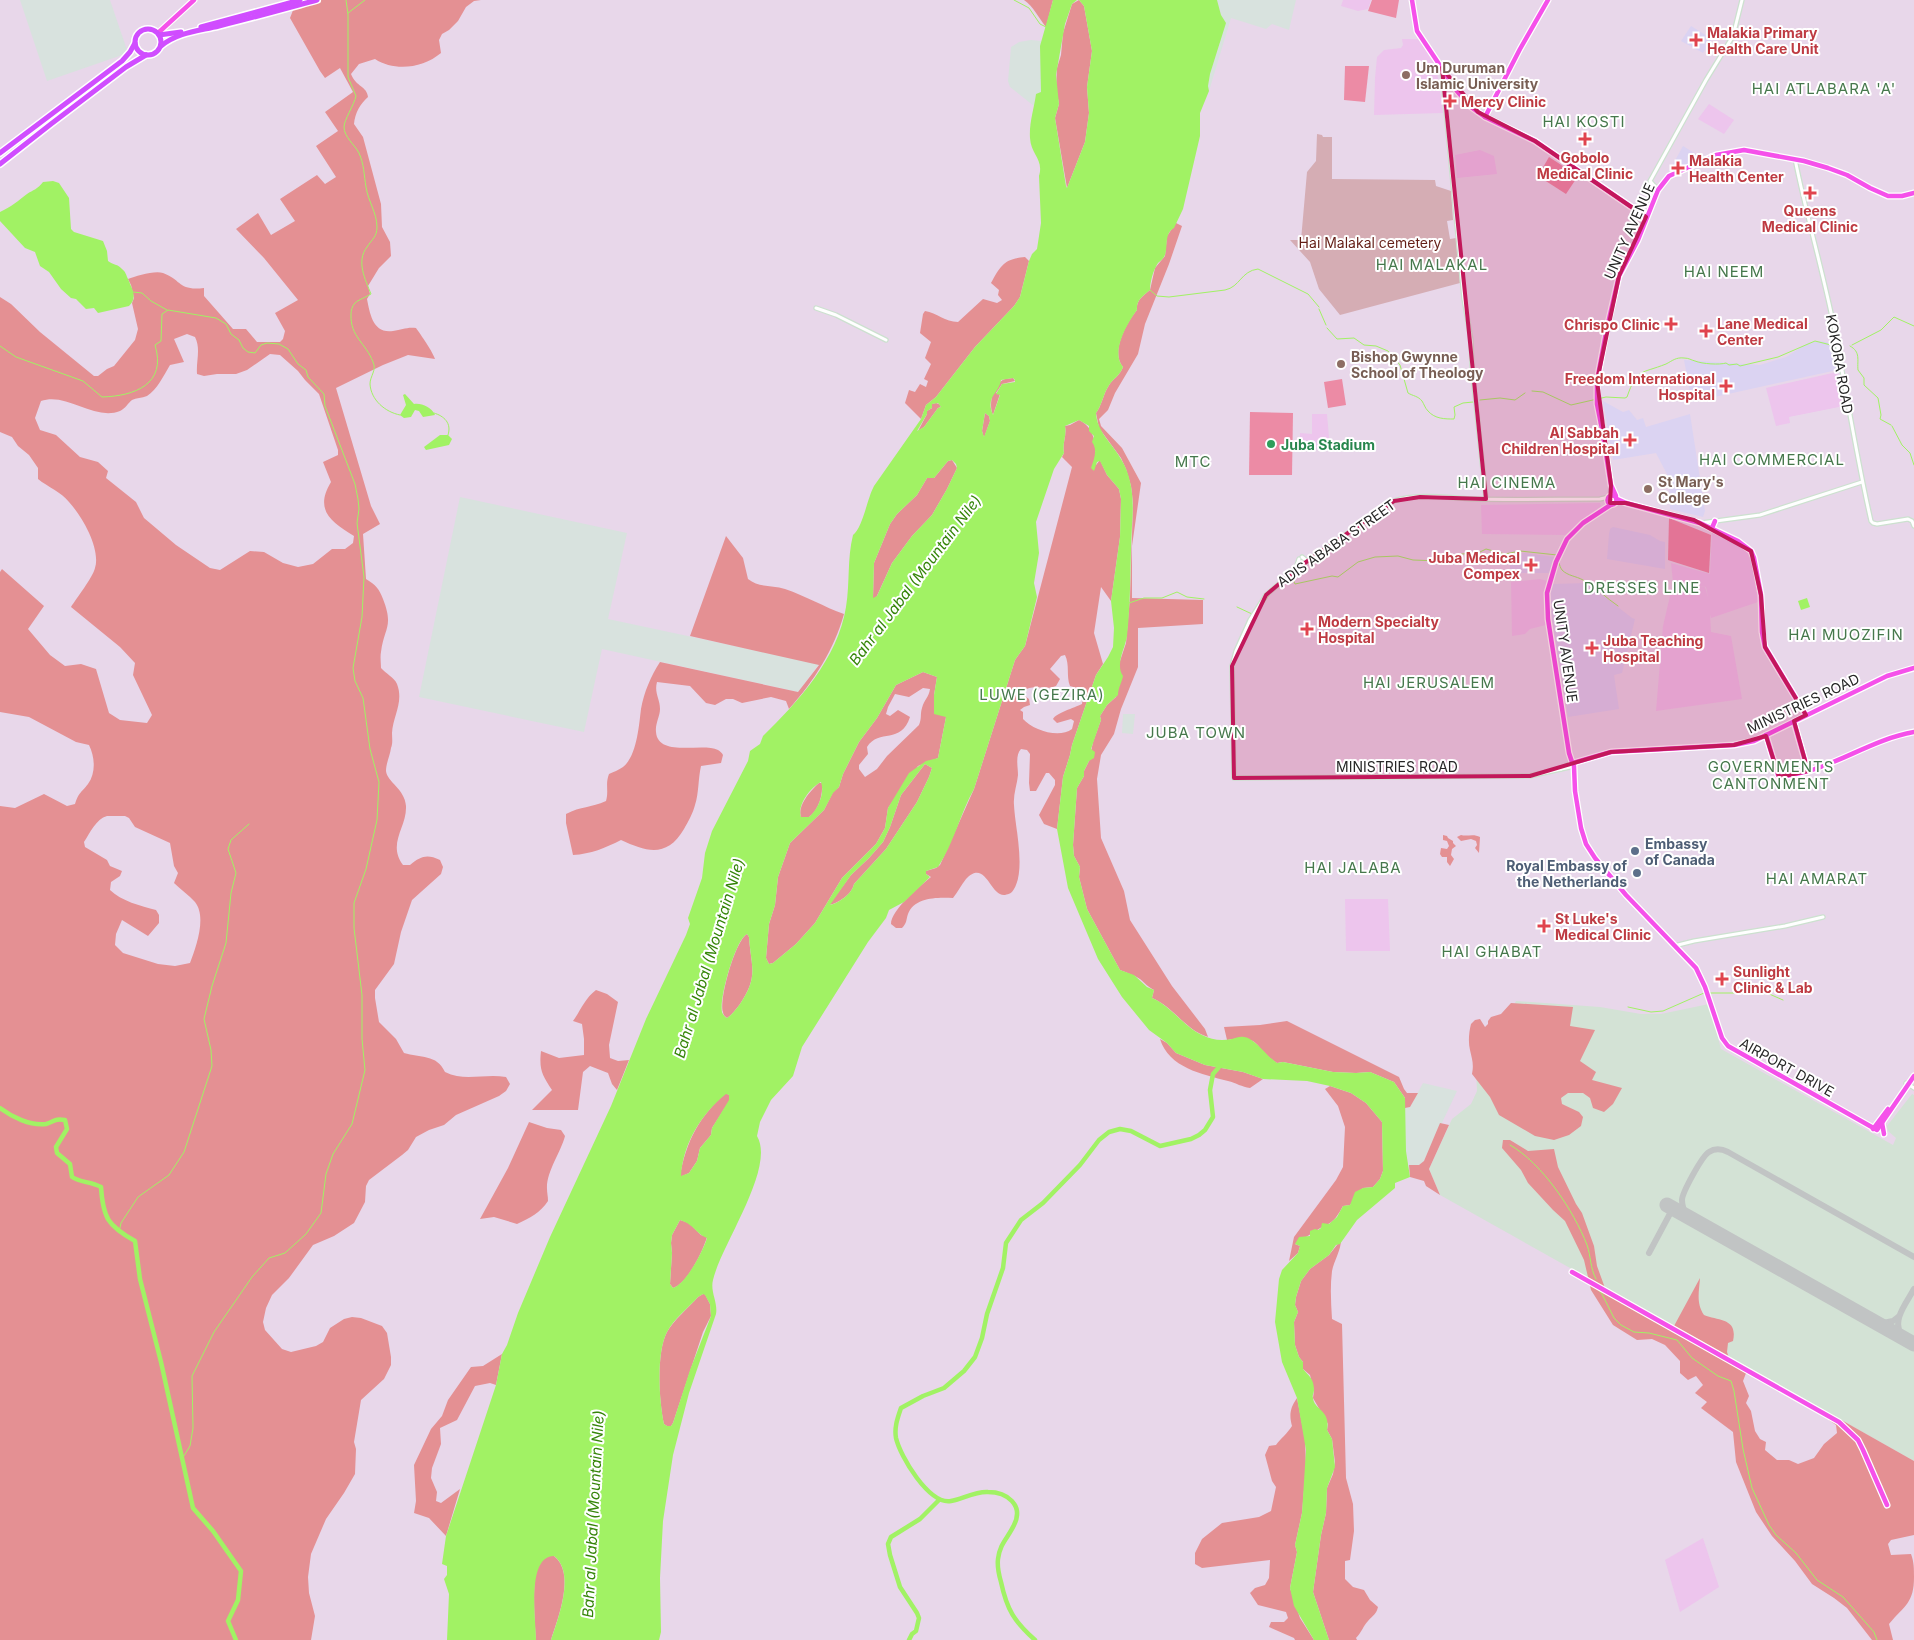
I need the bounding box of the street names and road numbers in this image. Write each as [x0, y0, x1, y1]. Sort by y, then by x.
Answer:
street label: UNITY AVENUE [1600, 180, 1658, 282]
street label: KOKORA ROAD [1823, 313, 1857, 415]
street label: ADIS ABABA STREET [1274, 496, 1398, 590]
street label: UNITY AVENUE [1550, 599, 1582, 703]
street label: MINISTRIES ROAD [1744, 670, 1862, 736]
street label: MINISTRIES ROAD [1336, 758, 1458, 775]
street label: AIRPORT DRIVE [1737, 1034, 1837, 1100]

